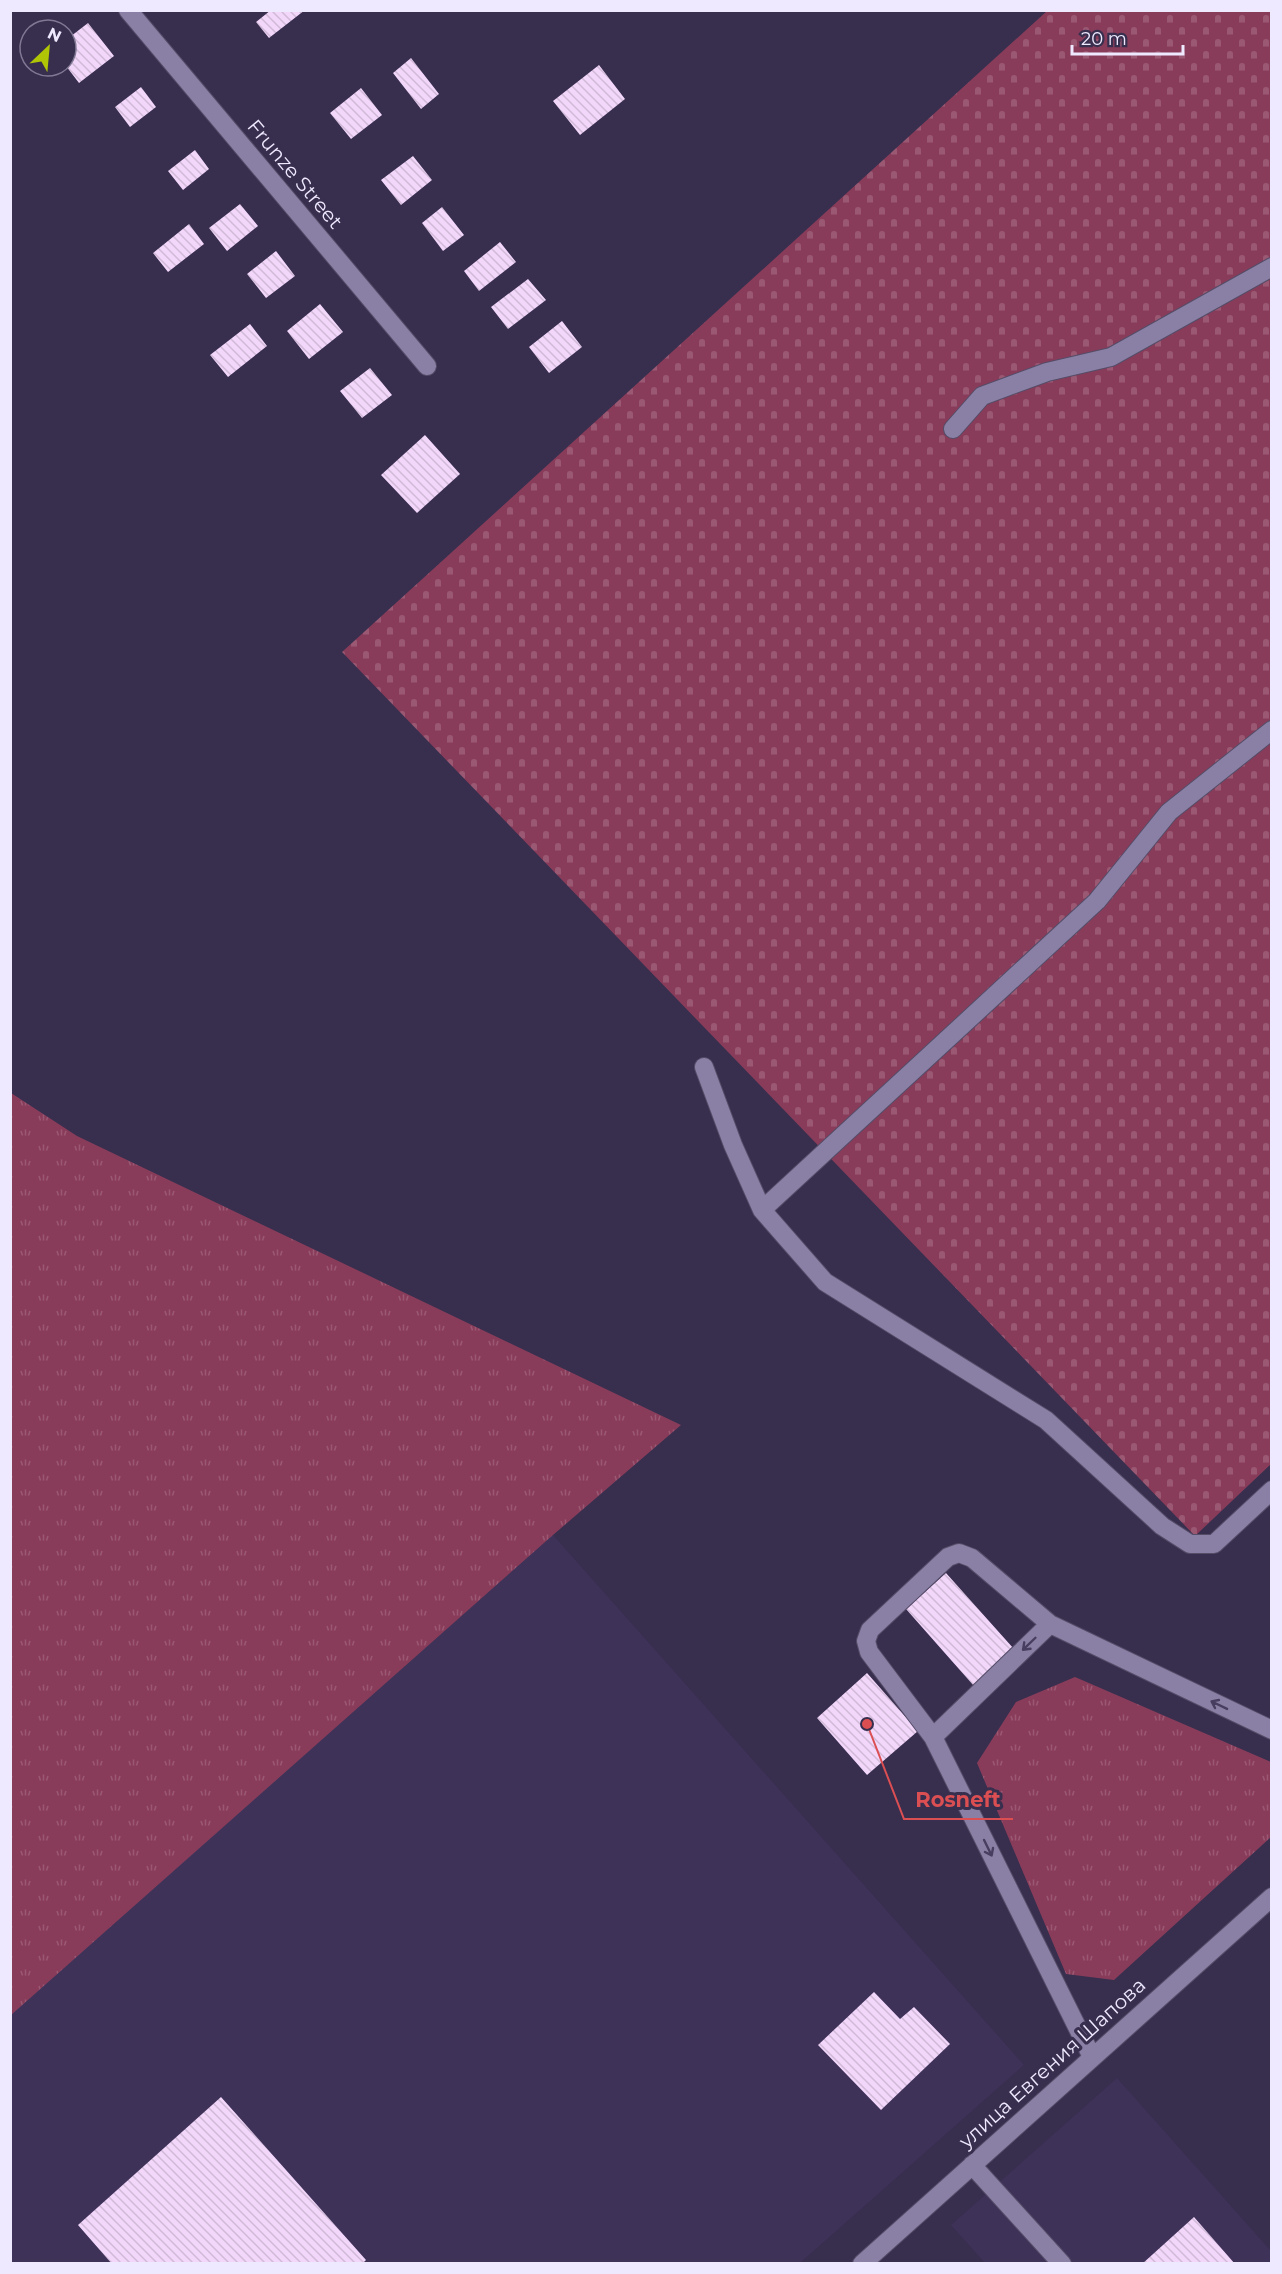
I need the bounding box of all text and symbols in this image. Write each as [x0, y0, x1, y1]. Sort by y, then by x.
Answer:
north arrow [18, 18, 78, 78]
scale bar [1072, 18, 1183, 56]
text: N [44, 24, 64, 46]
text: 20 m [1081, 28, 1127, 50]
street label: Frunze Street [242, 114, 348, 234]
one-way arrow [1022, 1637, 1037, 1651]
one-way arrow [1210, 1699, 1228, 1710]
callout: Rosneft [904, 1780, 1013, 1819]
text: Rosneft [915, 1787, 1001, 1812]
one-way arrow [983, 1839, 995, 1857]
street label: улица Евгения Шапова [953, 1973, 1150, 2154]

